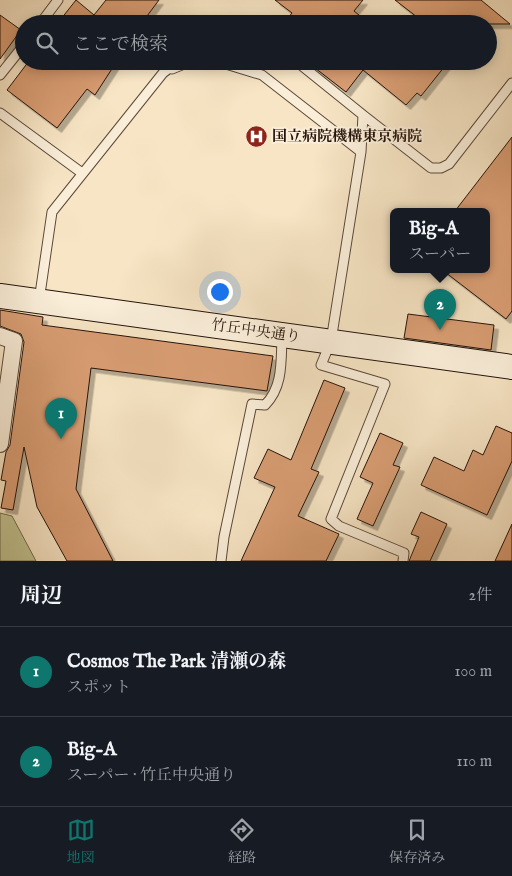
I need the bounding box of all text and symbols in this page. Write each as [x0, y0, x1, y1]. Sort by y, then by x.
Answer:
search box [15, 15, 497, 70]
icon: search [33, 29, 61, 57]
text: ここで検索 [73, 33, 168, 57]
hospital icon: 国立病院機構東京病院 [244, 124, 268, 148]
place label: 国立病院機構東京病院 [272, 127, 422, 146]
popup [390, 208, 490, 273]
text: Big-A [409, 217, 458, 241]
text: スーパー [409, 245, 471, 265]
your location [207, 279, 233, 305]
pin: 2 [424, 289, 456, 330]
street label: 竹丘中央通り [210, 315, 302, 347]
pin: 1 [45, 398, 77, 439]
text: 周辺 [20, 583, 62, 610]
text: 2件 [468, 586, 492, 606]
text: Cosmos The Park 清瀬の森 [67, 650, 286, 674]
text: 1 [33, 662, 39, 682]
text: 100 m [455, 662, 492, 682]
text: スポット [67, 678, 131, 698]
text: Big-A [67, 738, 117, 762]
text: 2 [32, 752, 40, 772]
text: 110 m [456, 752, 492, 772]
text: スーパー · 竹丘中央通り [67, 766, 236, 786]
tab: 地図 [67, 816, 95, 867]
tab: 経路 [228, 816, 256, 867]
tab: 保存済み [389, 816, 445, 867]

